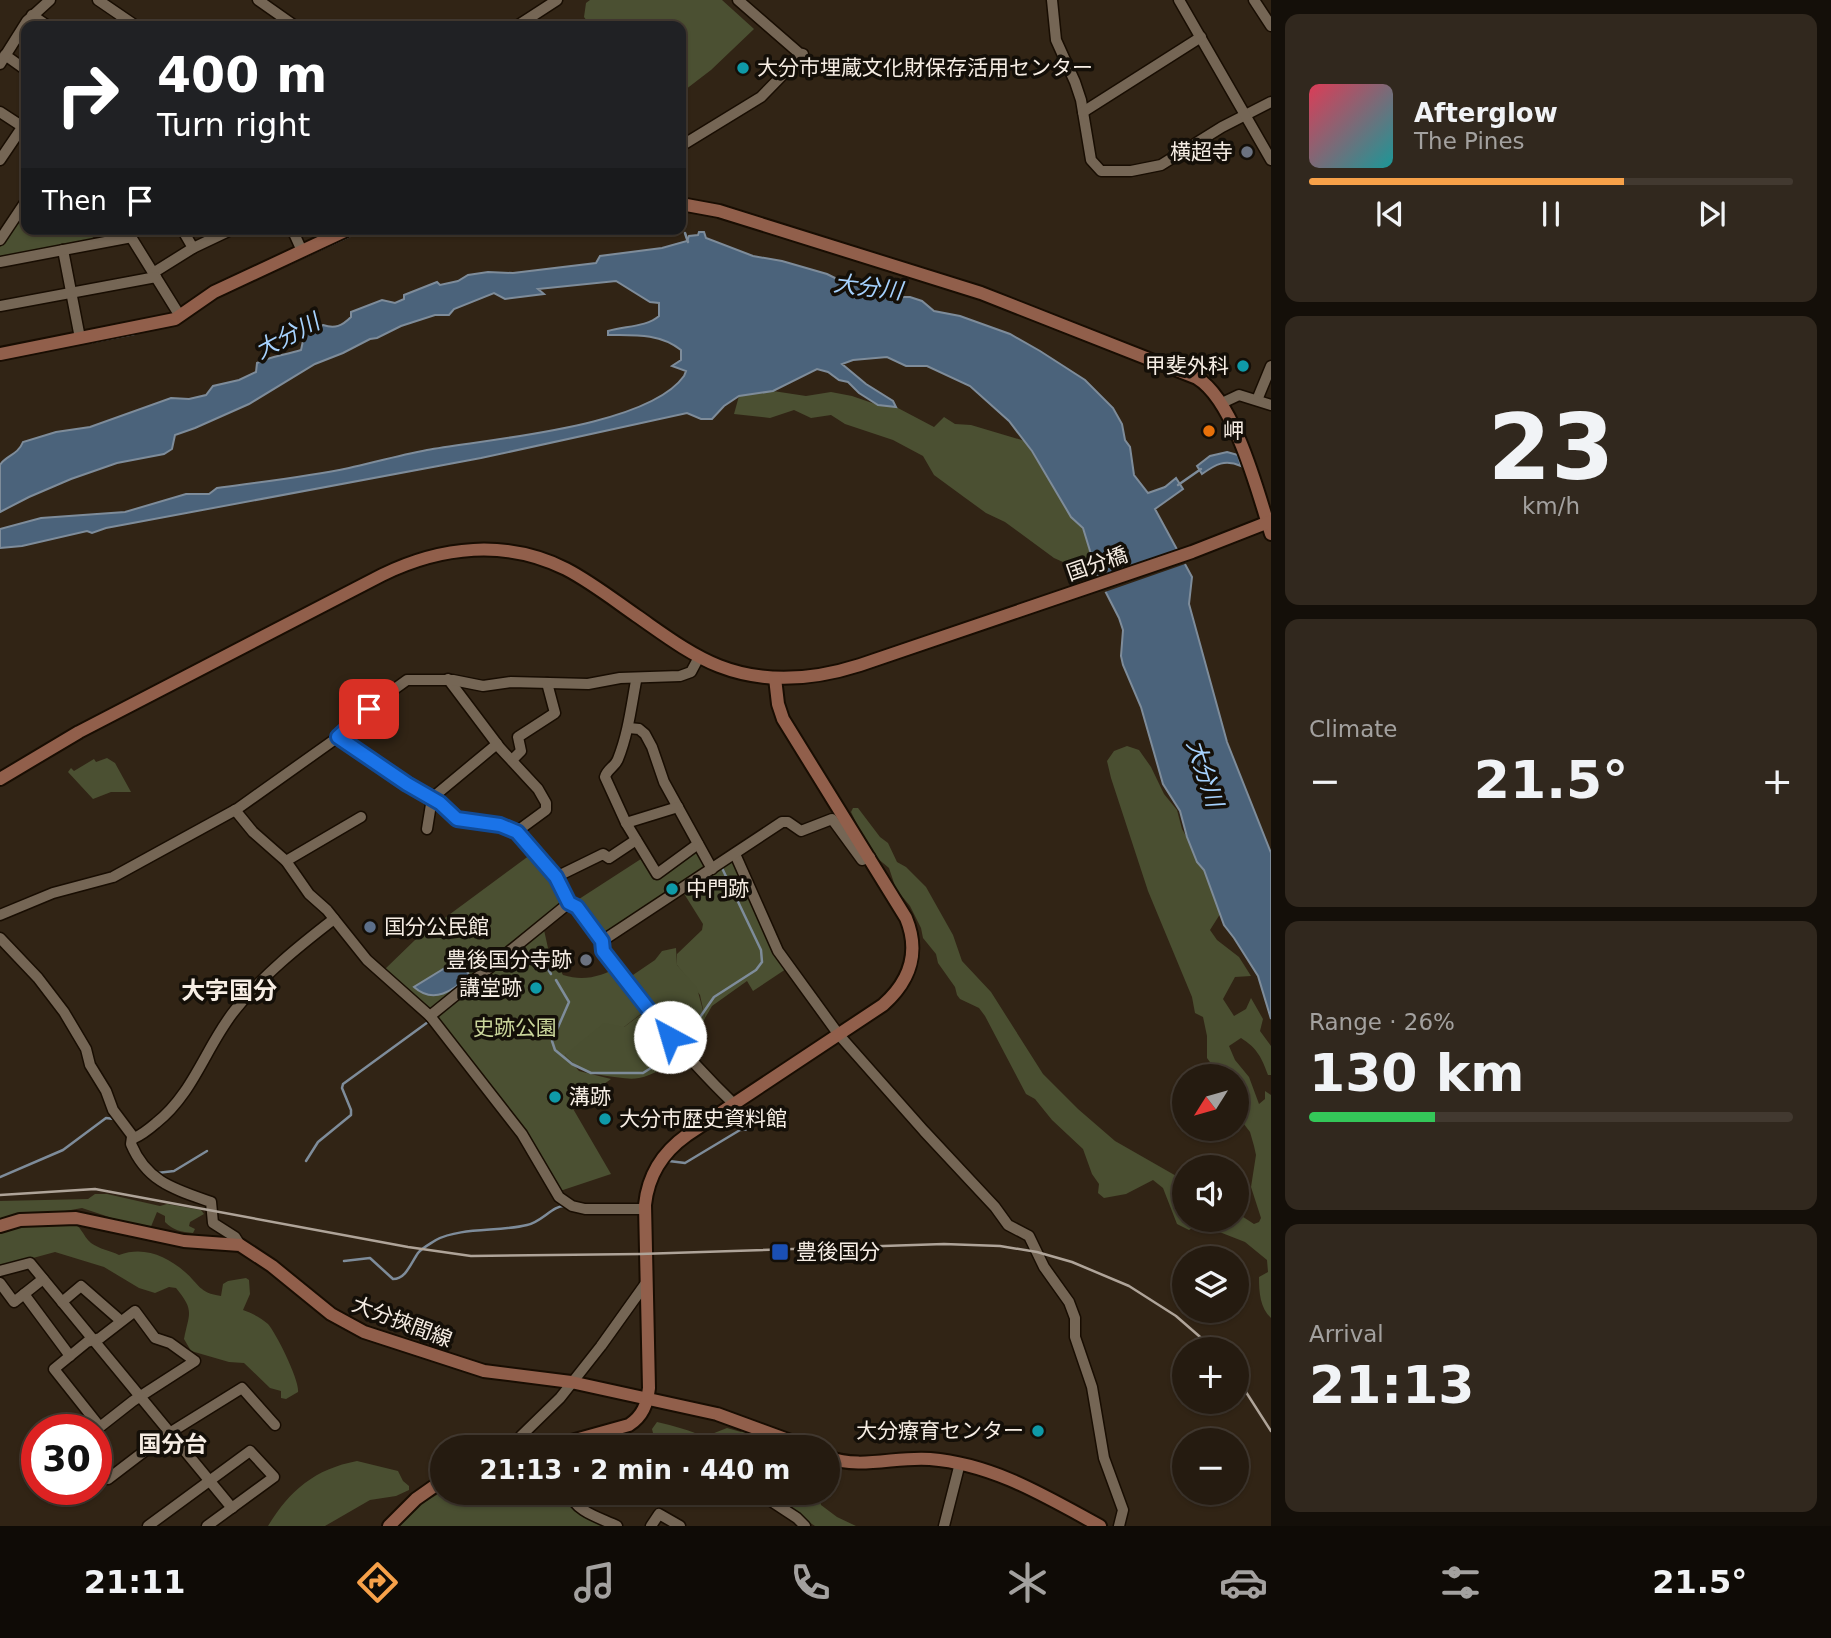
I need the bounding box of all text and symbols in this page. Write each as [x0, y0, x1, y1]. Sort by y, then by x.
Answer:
text: 400 m [157, 47, 327, 104]
icon: right [42, 49, 133, 140]
place label: 大分市埋蔵文化財保存活用センター [757, 56, 1093, 80]
marker: 大分市埋蔵文化財保存活用センター [735, 60, 751, 76]
text: Afterglow [1414, 98, 1558, 128]
text: Turn right [157, 106, 310, 144]
text: The Pines [1414, 128, 1525, 154]
place label: 横超寺 [1170, 140, 1233, 164]
marker: 横超寺 [1239, 144, 1255, 160]
icon: arrive [121, 182, 159, 220]
text: Then [42, 186, 107, 216]
icon: previous [1371, 195, 1409, 233]
icon: pause [1532, 195, 1570, 233]
icon: next [1693, 195, 1731, 233]
water label: 大分川 [832, 270, 907, 304]
water label: 大分川 [250, 307, 326, 364]
place label: 甲斐外科 [1145, 354, 1229, 378]
marker: 甲斐外科 [1235, 358, 1251, 374]
text: 23 [1488, 395, 1614, 500]
place label: 岬 [1223, 419, 1244, 443]
marker: 岬 [1201, 423, 1217, 439]
text: km/h [1522, 493, 1580, 519]
street label: 国分橋 [1063, 542, 1131, 586]
pin [339, 679, 399, 739]
icon: arrive [350, 690, 388, 728]
text: Climate [1309, 716, 1398, 742]
water label: 大分川 [1182, 736, 1229, 813]
text: 21.5° [1474, 750, 1628, 810]
text: − [1309, 759, 1341, 803]
text: + [1761, 759, 1793, 803]
place label: 中門跡 [686, 877, 749, 901]
marker: 中門跡 [664, 881, 680, 897]
place label: 国分公民館 [384, 915, 489, 939]
marker: 国分公民館 [362, 919, 378, 935]
place label: 豊後国分寺跡 [446, 948, 572, 972]
marker: 豊後国分寺跡 [578, 952, 594, 968]
place label: 講堂跡 [459, 976, 522, 1000]
district label: 大字国分 [181, 977, 277, 1005]
marker: 講堂跡 [528, 980, 544, 996]
position arrow [633, 1000, 707, 1074]
text: Range · 26% [1309, 1009, 1455, 1035]
park label: 史跡公園 [473, 1016, 557, 1040]
text: 130 km [1309, 1043, 1524, 1103]
north arrow [1172, 1064, 1250, 1141]
map controls [1172, 1064, 1249, 1505]
place label: 溝跡 [569, 1085, 611, 1109]
marker: 溝跡 [547, 1089, 563, 1105]
place label: 大分市歴史資料館 [619, 1107, 787, 1131]
marker: 大分市歴史資料館 [597, 1111, 613, 1127]
button: sound [1172, 1155, 1249, 1232]
place label: 豊後国分 [796, 1240, 880, 1264]
marker: 豊後国分 [770, 1242, 790, 1262]
button: layers [1172, 1246, 1249, 1323]
street label: 大分挾間線 [349, 1292, 455, 1352]
text: Arrival [1309, 1321, 1384, 1347]
button: + [1172, 1337, 1249, 1414]
text: 21:13 [1309, 1355, 1475, 1415]
speed limit sign: 30 [21, 1414, 112, 1505]
place label: 大分療育センター [856, 1419, 1024, 1443]
marker: 大分療育センター [1030, 1423, 1046, 1439]
button: − [1172, 1428, 1249, 1505]
district label: 国分台 [139, 1431, 208, 1457]
text: 21:13 · 2 min · 440 m [480, 1455, 790, 1485]
icon: directions [353, 1558, 402, 1607]
icon: music [570, 1558, 619, 1607]
icon: phone [786, 1558, 835, 1607]
icon: climate [1003, 1558, 1052, 1607]
icon: car [1219, 1558, 1268, 1607]
icon: filters [1436, 1558, 1485, 1607]
text: 21:11 [84, 1563, 186, 1601]
text: 21.5° [1652, 1563, 1747, 1601]

